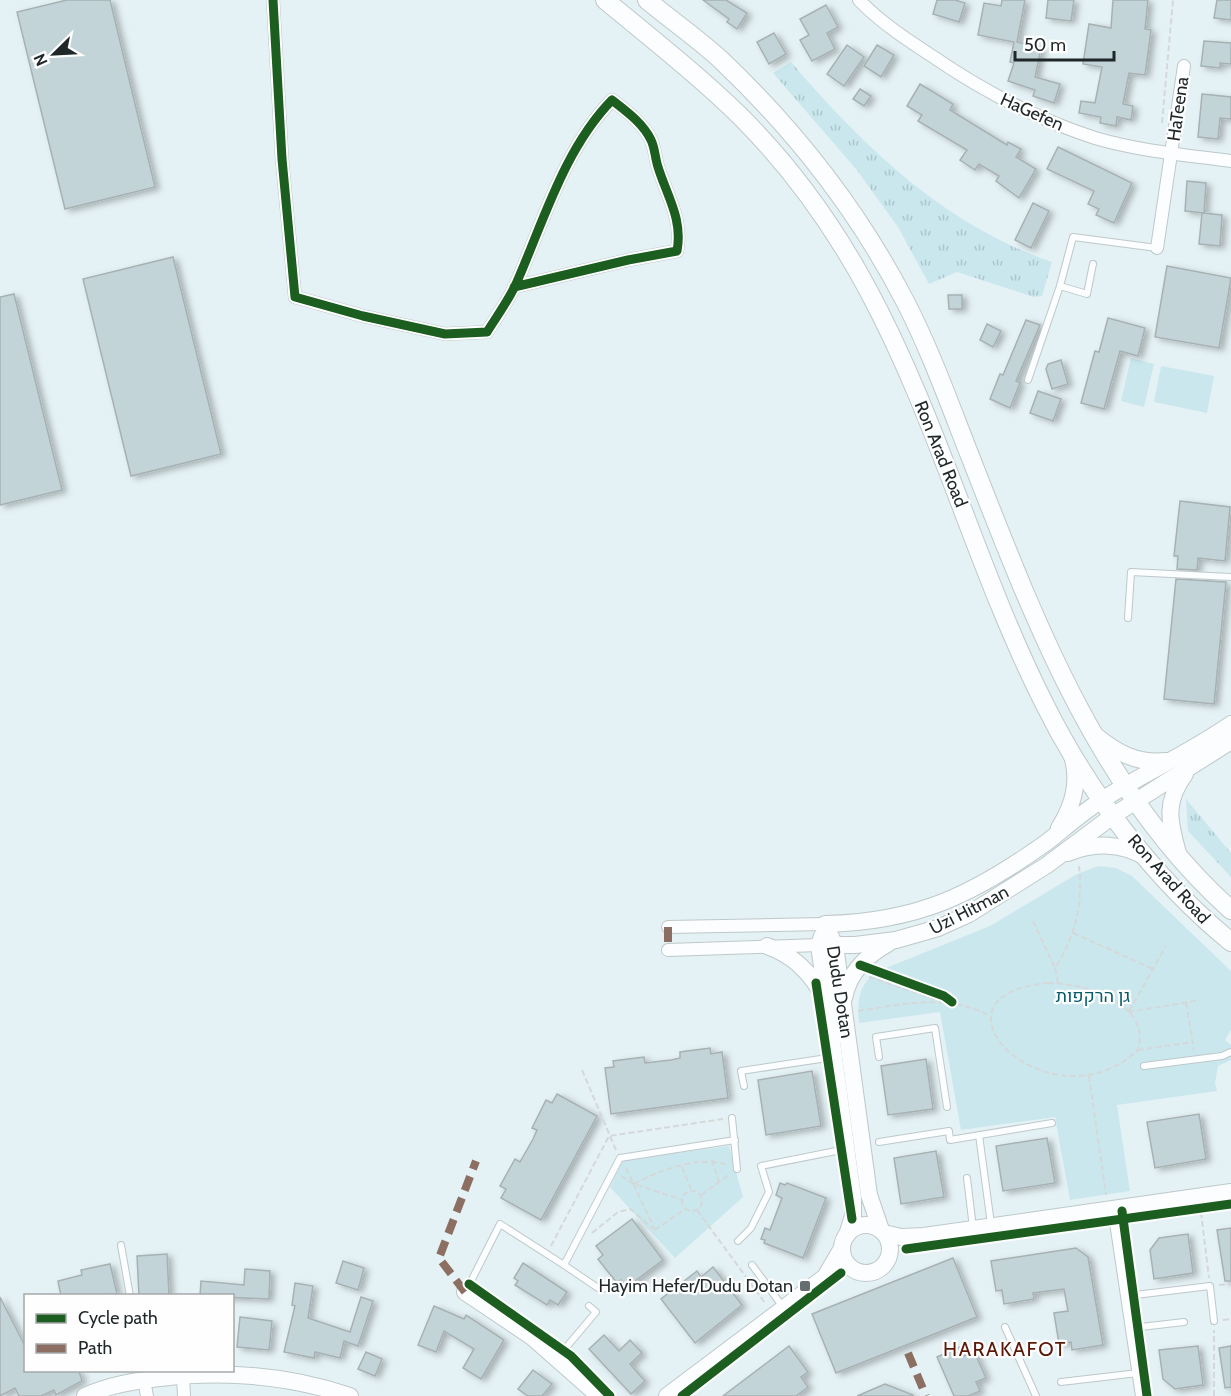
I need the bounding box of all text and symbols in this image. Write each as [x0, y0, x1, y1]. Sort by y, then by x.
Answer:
north arrow [24, 24, 84, 84]
scale bar [1015, 24, 1114, 62]
text: 50 m [1024, 34, 1066, 56]
text: N [30, 51, 52, 69]
street label: HaTeena [1163, 75, 1193, 143]
street label: HaGefen [997, 88, 1067, 136]
street label: Ron Arad Road [910, 398, 972, 510]
street label: Ron Arad Road [1123, 830, 1215, 928]
street label: Uzi Hitman [926, 881, 1012, 939]
street label: Dudu Dotan [822, 944, 858, 1040]
park label: גן הרקפות [1056, 985, 1130, 1007]
place label: Hayim Hefer/Dudu Dotan [598, 1275, 793, 1297]
marker: Hayim Hefer/Dudu Dotan [798, 1279, 812, 1293]
legend [24, 1294, 234, 1372]
text: Cycle path [78, 1307, 158, 1329]
text: Path [78, 1337, 112, 1359]
district label: HARAKAFOT [943, 1337, 1067, 1361]

